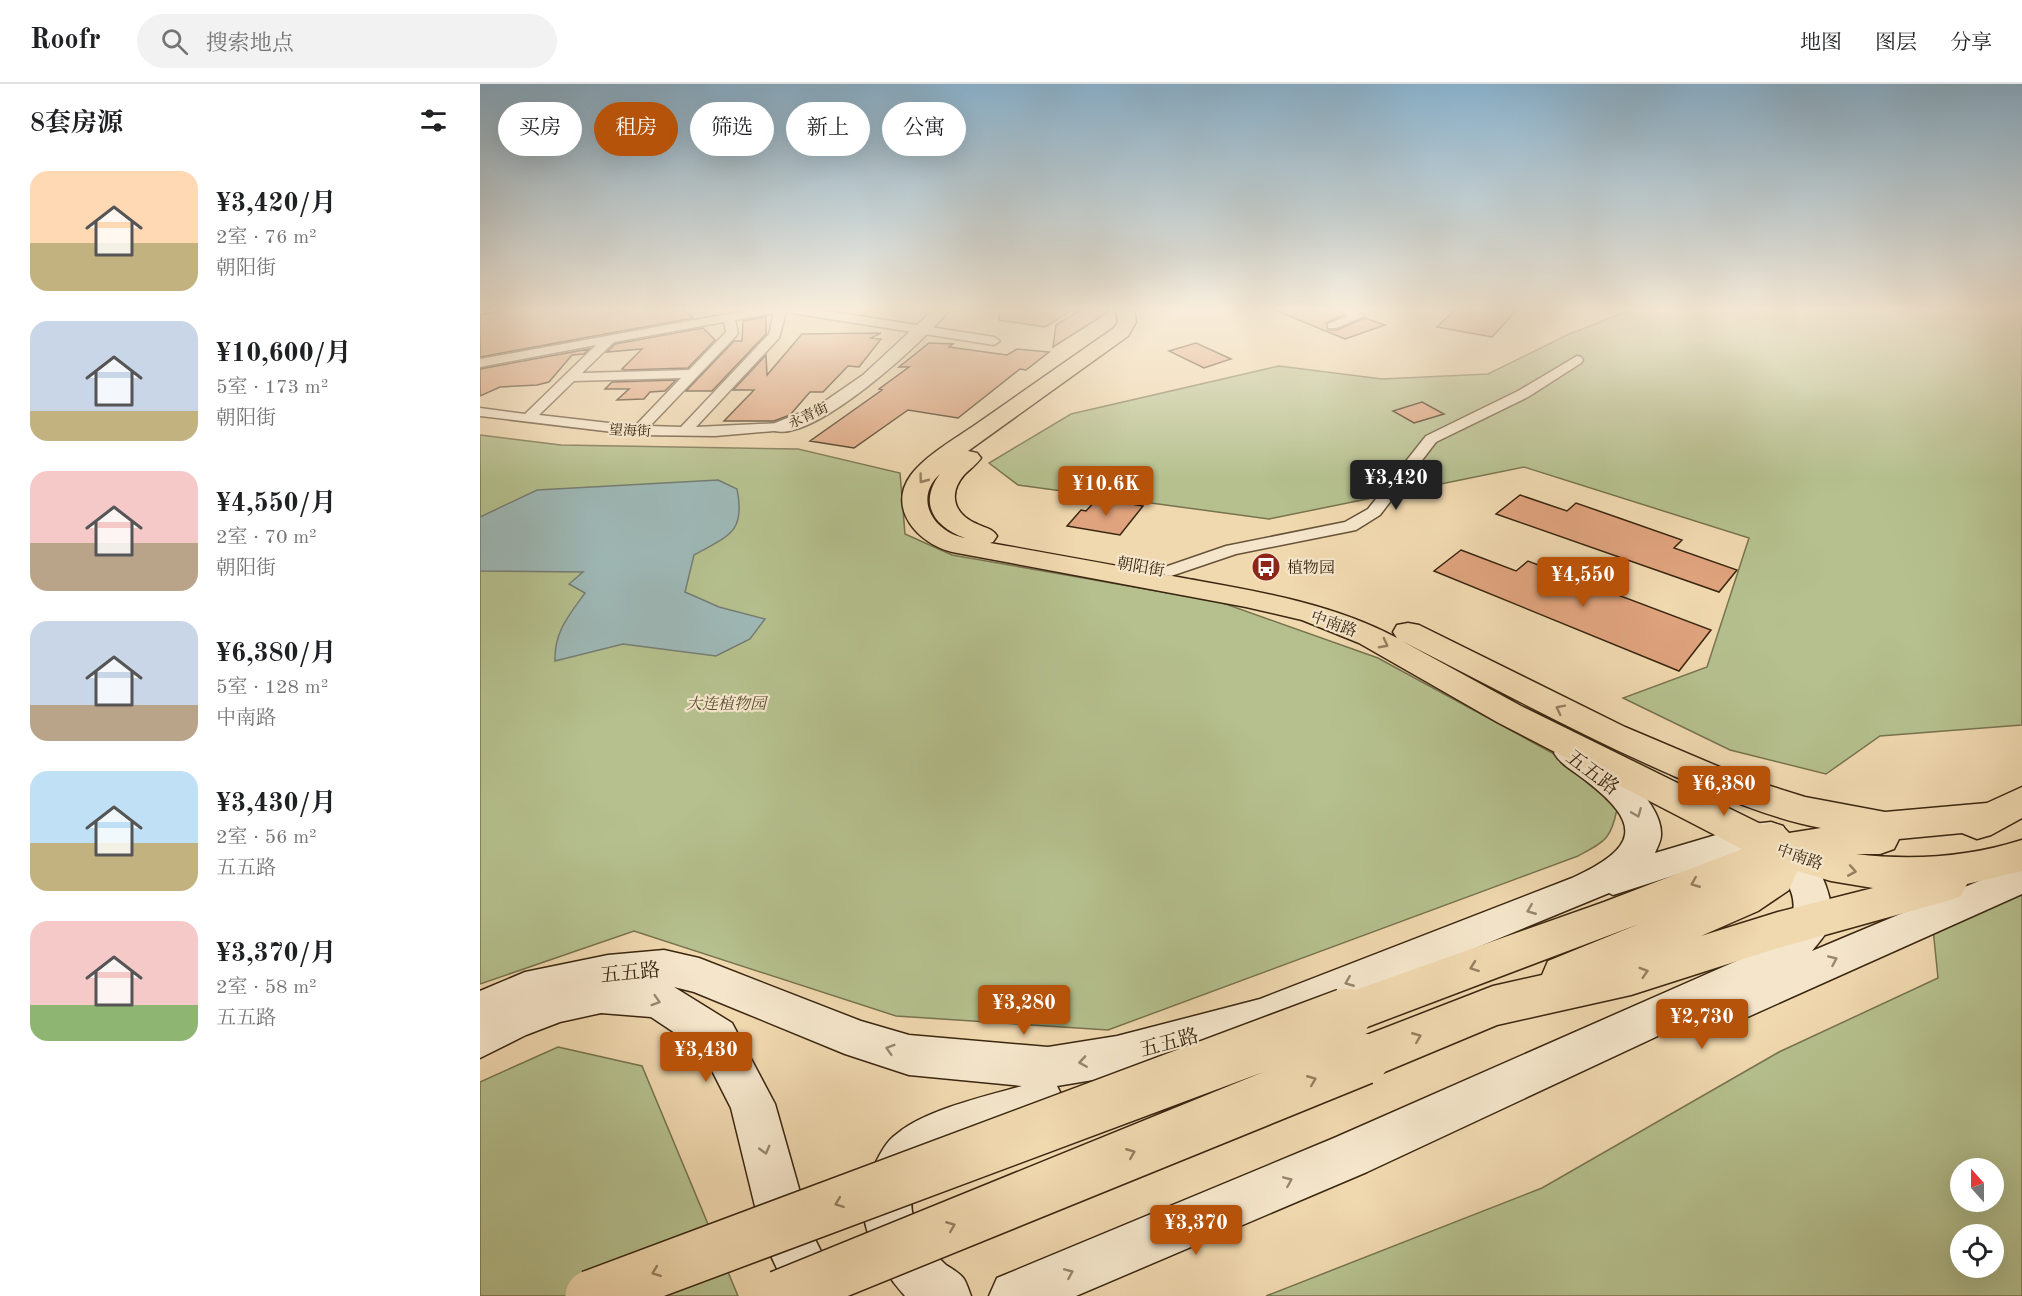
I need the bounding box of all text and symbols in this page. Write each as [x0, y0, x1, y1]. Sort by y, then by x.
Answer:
search box [137, 14, 557, 68]
icon: search [158, 25, 191, 58]
text: Roofr [30, 27, 101, 55]
text: 搜索地点 [206, 33, 294, 55]
text: 地图 [1800, 33, 1842, 54]
text: 图层 [1875, 33, 1917, 54]
text: 分享 [1950, 33, 1992, 54]
chip: 买房 [498, 102, 582, 156]
chip: 租房 [594, 102, 678, 156]
chip: 筛选 [690, 102, 774, 156]
chip: 新上 [786, 102, 870, 156]
chip: 公寓 [882, 102, 966, 156]
icon: filters [417, 104, 450, 137]
text: 8套房源 [30, 111, 123, 137]
text: ¥3,420/月 [216, 191, 336, 217]
icon: home [78, 195, 150, 267]
text: 2室 · 76 m² [216, 228, 317, 248]
text: 朝阳街 [216, 259, 276, 279]
text: ¥10,600/月 [216, 341, 351, 367]
icon: home [78, 345, 150, 417]
text: 5室 · 173 m² [216, 378, 328, 398]
street label: 永青街 [786, 400, 830, 431]
text: 朝阳街 [216, 409, 276, 429]
street label: 望海街 [609, 422, 651, 439]
pin: ¥3,420 [1347, 460, 1445, 511]
pin: ¥10.6K [1057, 466, 1155, 517]
text: ¥3,420 [1364, 469, 1428, 489]
one-way arrow [920, 472, 931, 483]
text: ¥10.6K [1072, 475, 1140, 495]
text: ¥4,550/月 [216, 491, 336, 517]
icon: home [78, 495, 150, 567]
text: 2室 · 70 m² [216, 528, 317, 548]
bus stop icon: 植物园 [1250, 551, 1282, 583]
street label: 朝阳街 [1116, 554, 1166, 580]
pin: ¥4,550 [1534, 557, 1632, 608]
text: 朝阳街 [216, 559, 276, 579]
place label: 植物园 [1287, 559, 1335, 577]
text: ¥4,550 [1551, 566, 1615, 586]
street label: 中南路 [1308, 607, 1359, 641]
one-way arrow [1378, 637, 1388, 648]
text: ¥6,380/月 [216, 641, 336, 667]
icon: home [78, 645, 150, 717]
text: 5室 · 128 m² [216, 678, 328, 698]
park label: 大连植物园 [686, 695, 769, 713]
one-way arrow [1556, 704, 1567, 716]
text: 中南路 [216, 709, 276, 729]
street label: 五五路 [1562, 746, 1623, 800]
pin: ¥6,380 [1675, 766, 1773, 817]
text: ¥6,380 [1692, 775, 1756, 795]
text: ¥3,430/月 [216, 791, 336, 817]
icon: home [78, 795, 150, 867]
one-way arrow [1630, 806, 1642, 817]
text: 2室 · 56 m² [216, 828, 317, 848]
street label: 中南路 [1774, 840, 1825, 874]
text: 五五路 [216, 859, 276, 879]
one-way arrow [1847, 864, 1857, 877]
one-way arrow [1691, 876, 1701, 889]
one-way arrow [1526, 903, 1537, 915]
text: ¥3,370/月 [216, 941, 336, 967]
icon: home [78, 945, 150, 1017]
one-way arrow [1826, 955, 1837, 967]
street label: 五五路 [599, 959, 661, 987]
one-way arrow [1469, 960, 1480, 972]
one-way arrow [1638, 966, 1649, 979]
one-way arrow [1345, 975, 1356, 987]
text: 2室 · 58 m² [216, 978, 317, 998]
pin: ¥3,280 [975, 985, 1073, 1036]
one-way arrow [650, 994, 660, 1006]
text: ¥3,280 [992, 994, 1056, 1014]
pin: ¥2,730 [1653, 999, 1751, 1050]
text: ¥2,730 [1670, 1008, 1734, 1028]
text: 五五路 [216, 1009, 276, 1029]
street label: 五五路 [1137, 1025, 1201, 1061]
pin: ¥3,430 [657, 1032, 755, 1083]
one-way arrow [1411, 1032, 1422, 1044]
text: ¥3,430 [674, 1041, 738, 1061]
one-way arrow [885, 1044, 896, 1056]
one-way arrow [1078, 1055, 1087, 1067]
one-way arrow [1306, 1075, 1317, 1087]
one-way arrow [757, 1145, 770, 1155]
one-way arrow [1125, 1148, 1136, 1160]
north arrow [1950, 1158, 2004, 1212]
map controls [1950, 1158, 2004, 1278]
one-way arrow [1281, 1176, 1292, 1188]
one-way arrow [834, 1196, 844, 1209]
pin: ¥3,370 [1147, 1205, 1245, 1256]
text: ¥3,370 [1164, 1214, 1228, 1234]
one-way arrow [945, 1221, 956, 1234]
button: locate [1950, 1224, 2004, 1278]
one-way arrow [651, 1264, 662, 1277]
one-way arrow [1063, 1268, 1074, 1280]

